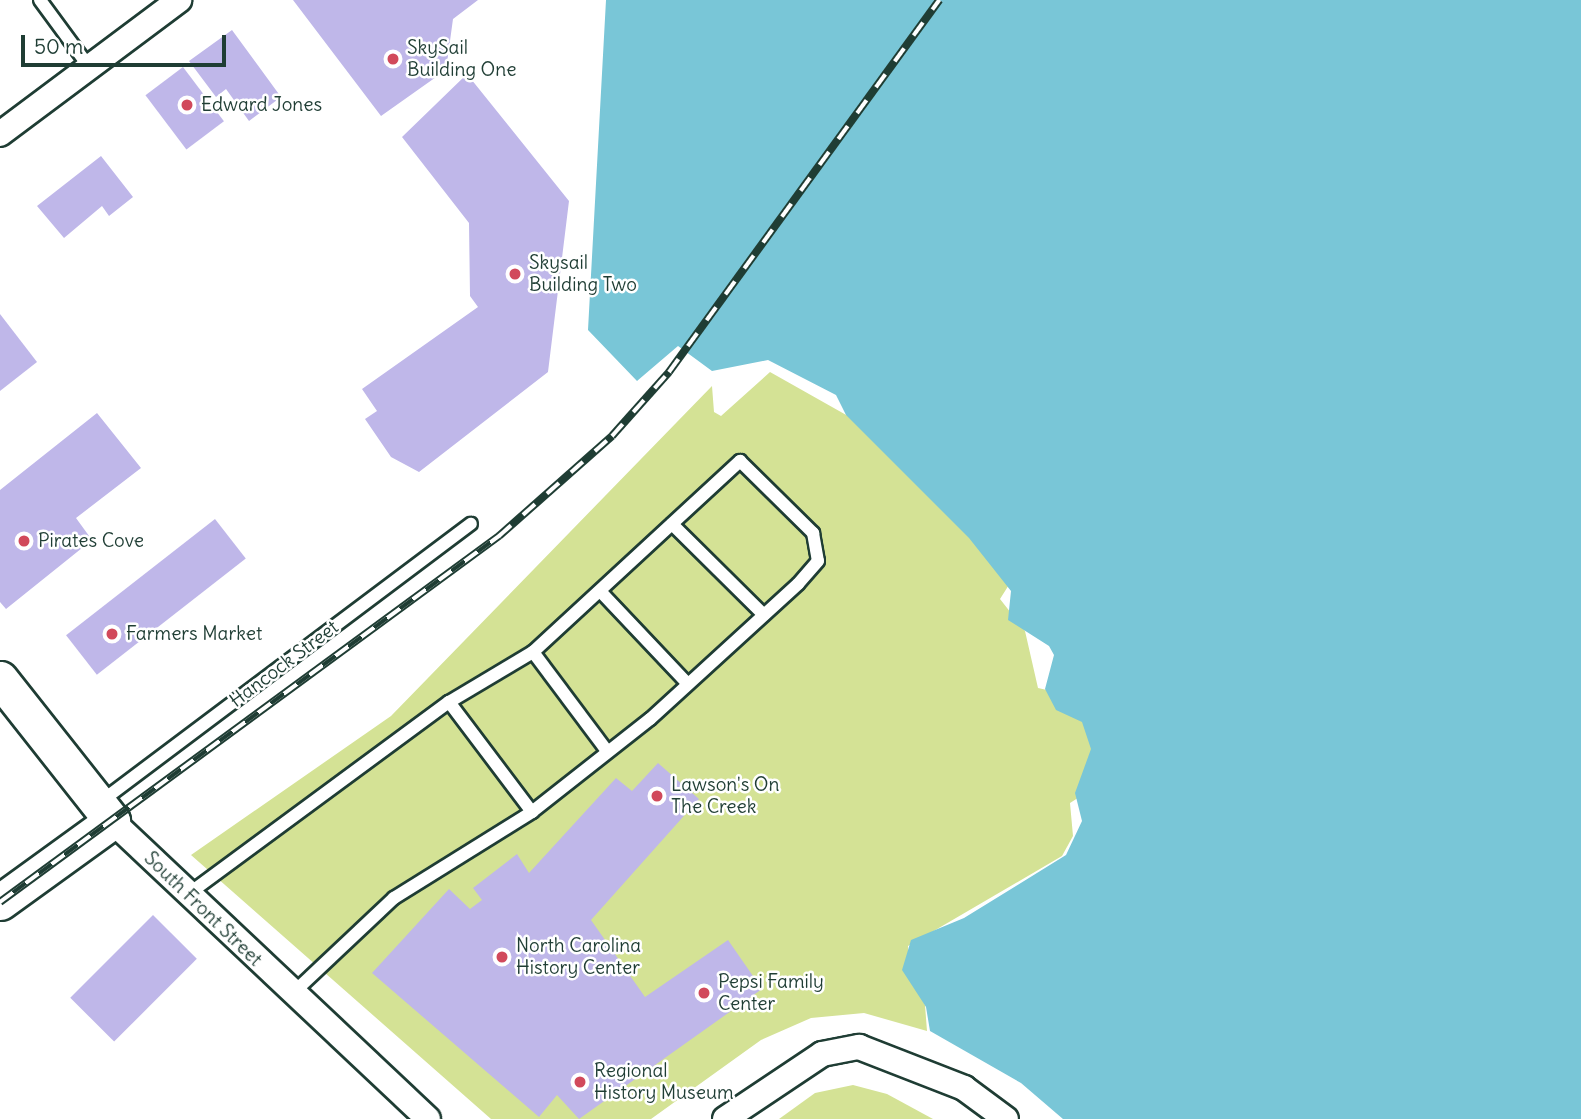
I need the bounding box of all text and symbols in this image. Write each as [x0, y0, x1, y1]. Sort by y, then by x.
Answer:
scale bar [24, 21, 229, 65]
text: 50 m [34, 33, 83, 60]
place label: SkySail Building One [407, 37, 517, 81]
marker: SkySail Building One [385, 51, 401, 67]
place label: Edward Jones [201, 94, 322, 116]
marker: Edward Jones [179, 97, 195, 113]
place label: Skysail Building Two [529, 252, 637, 296]
marker: Skysail Building Two [507, 266, 523, 282]
place label: Pirates Cove [38, 530, 144, 552]
marker: Pirates Cove [16, 533, 32, 549]
street label: Hancock Street [225, 616, 343, 712]
place label: Farmers Market [126, 623, 262, 645]
marker: Farmers Market [104, 626, 120, 642]
place label: Lawson's On The Creek [671, 774, 780, 818]
marker: Lawson's On The Creek [649, 788, 665, 804]
street label: South Front Street [139, 847, 267, 971]
place label: North Carolina History Center [516, 935, 641, 979]
marker: North Carolina History Center [494, 949, 510, 965]
place label: Pepsi Family Center [718, 971, 824, 1015]
marker: Pepsi Family Center [696, 985, 712, 1001]
place label: Regional History Museum [594, 1060, 734, 1104]
marker: Regional History Museum [572, 1074, 588, 1090]

